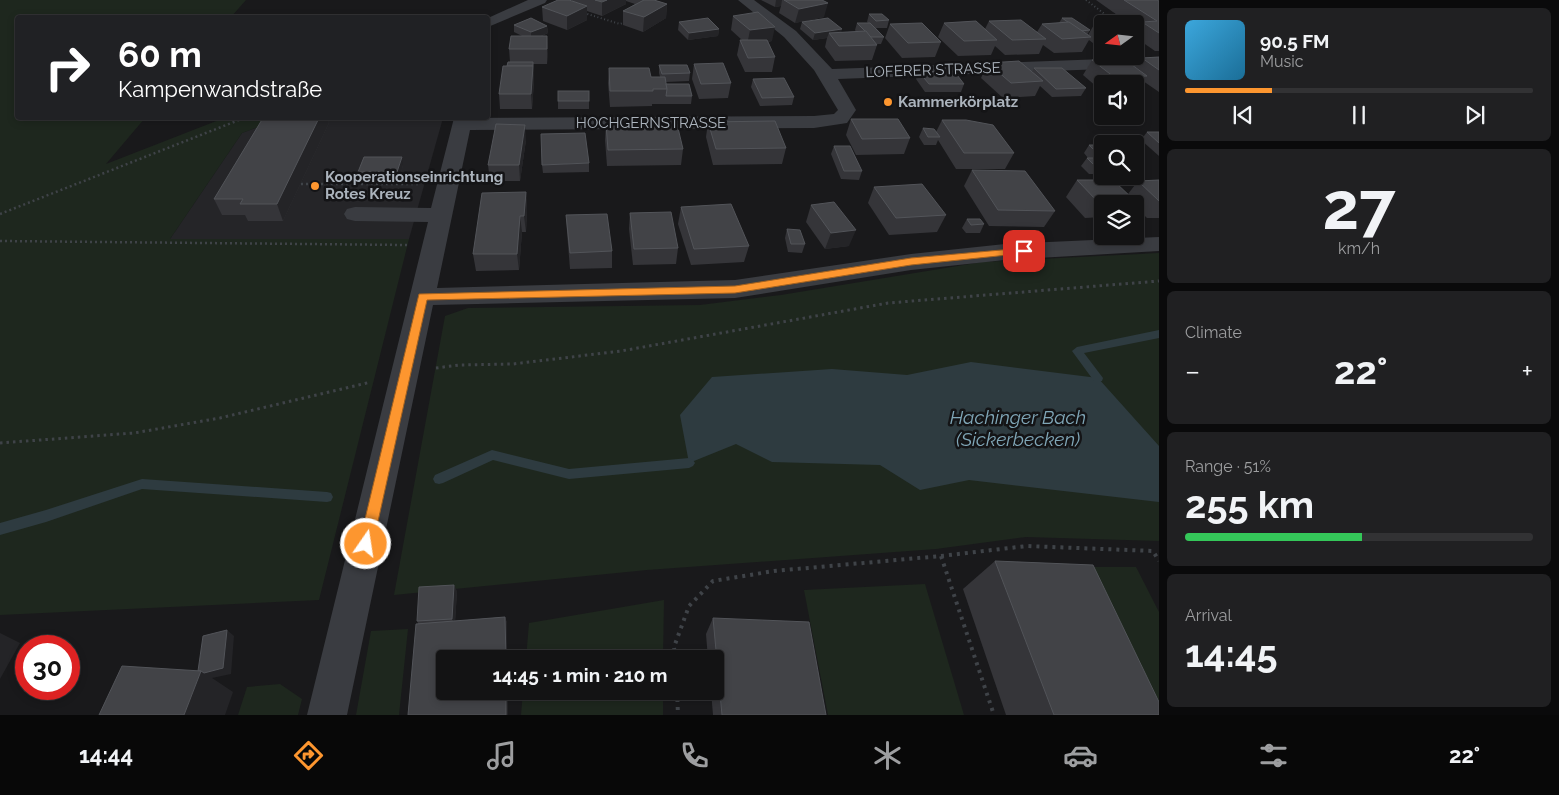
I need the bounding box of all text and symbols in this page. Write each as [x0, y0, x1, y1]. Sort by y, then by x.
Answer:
north arrow [1094, 15, 1144, 65]
map controls [1094, 15, 1144, 245]
text: 90.5 FM [1260, 30, 1330, 52]
text: 60 m [118, 34, 202, 75]
icon: right [35, 35, 100, 100]
text: Music [1260, 52, 1304, 71]
street label: LOFERER STRASSE [865, 59, 1001, 81]
button: sound [1094, 75, 1144, 125]
text: Kampenwandstraße [118, 76, 322, 102]
place label: Kammerkörplatz [898, 93, 1018, 111]
marker: Kammerkörplatz [882, 96, 894, 108]
icon: previous [1229, 101, 1257, 129]
icon: pause [1345, 101, 1373, 129]
icon: next [1461, 101, 1489, 129]
street label: HOCHGERNSTRASSE [576, 114, 726, 132]
button: search [1094, 135, 1144, 185]
place label: Kooperationseinrichtung Rotes Kreuz [325, 168, 503, 203]
text: 27 [1322, 168, 1396, 244]
marker: Kooperationseinrichtung Rotes Kreuz [309, 180, 321, 192]
button: layers [1094, 195, 1144, 245]
pin [1003, 230, 1045, 272]
icon: arrive [1010, 237, 1038, 265]
text: km/h [1338, 239, 1380, 258]
text: Climate [1185, 323, 1242, 342]
text: 22° [1334, 348, 1387, 393]
text: − [1185, 355, 1200, 388]
text: + [1521, 355, 1533, 388]
water label: Hachinger Bach (Sickerbecken) [950, 406, 1086, 450]
text: Range · 51% [1185, 457, 1271, 476]
text: 255 km [1185, 482, 1314, 527]
position arrow [339, 517, 391, 569]
text: Arrival [1185, 606, 1232, 625]
text: 14:45 [1185, 631, 1278, 676]
speed limit sign: 30 [15, 635, 80, 700]
text: 14:45 · 1 min · 210 m [492, 664, 668, 686]
icon: directions [291, 738, 326, 773]
icon: music [484, 738, 519, 773]
icon: phone [677, 738, 712, 773]
icon: climate [870, 738, 905, 773]
icon: car [1063, 738, 1098, 773]
icon: filters [1256, 738, 1291, 773]
text: 14:44 [79, 742, 133, 768]
text: 22° [1449, 742, 1480, 768]

